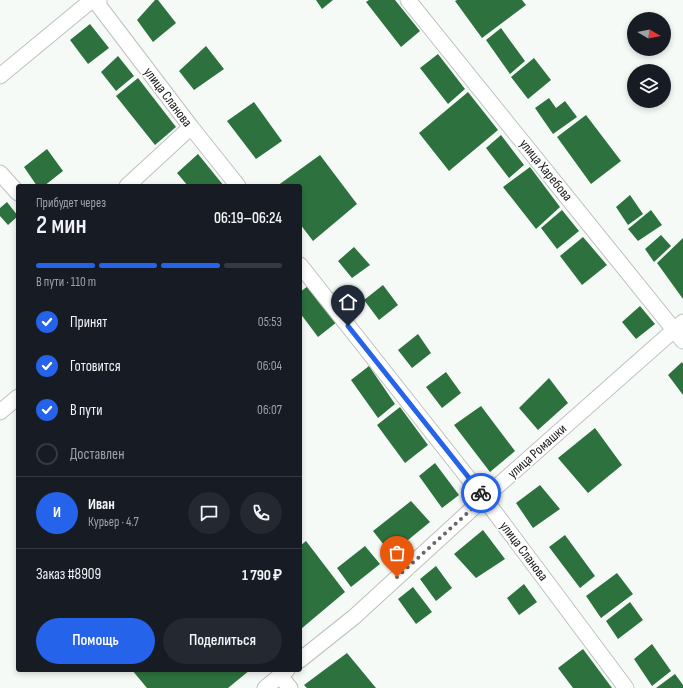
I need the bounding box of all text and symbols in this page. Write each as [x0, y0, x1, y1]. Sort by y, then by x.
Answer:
north arrow [627, 12, 671, 56]
map controls [627, 12, 671, 108]
street label: улица Сланова [140, 64, 196, 130]
button: layers [627, 64, 671, 108]
street label: улица Харебова [516, 136, 576, 204]
text: Прибудет через [36, 195, 106, 211]
text: 06:19–06:24 [214, 209, 282, 228]
text: 2 мин [36, 210, 87, 241]
text: В пути · 110 m [36, 274, 96, 290]
pin [331, 285, 365, 326]
icon: home [337, 291, 359, 313]
icon: check [36, 311, 58, 333]
text: Принят [70, 313, 107, 332]
text: 05:53 [258, 314, 282, 330]
icon: check [36, 355, 58, 377]
text: Готовится [70, 357, 121, 376]
text: 06:04 [257, 358, 282, 374]
icon: check [36, 399, 58, 421]
text: В пути [70, 401, 102, 420]
text: 06:07 [257, 402, 282, 418]
street label: улица Ромашки [504, 420, 570, 482]
text: Доставлен [70, 445, 124, 464]
courier [461, 473, 501, 513]
icon: bike [470, 482, 492, 504]
button: chat [188, 492, 230, 534]
button: phone [240, 492, 282, 534]
text: Иван [88, 495, 115, 514]
text: И [53, 503, 61, 522]
text: Курьер · 4.7 [88, 514, 139, 530]
street label: улица Сланова [496, 518, 552, 584]
pin [380, 536, 414, 577]
icon: bag [386, 542, 408, 564]
text: Заказ #8909 [36, 565, 101, 584]
text: 1 790 ₽ [242, 566, 282, 585]
button: Помощь [36, 618, 155, 664]
button: Поделиться [163, 618, 282, 664]

